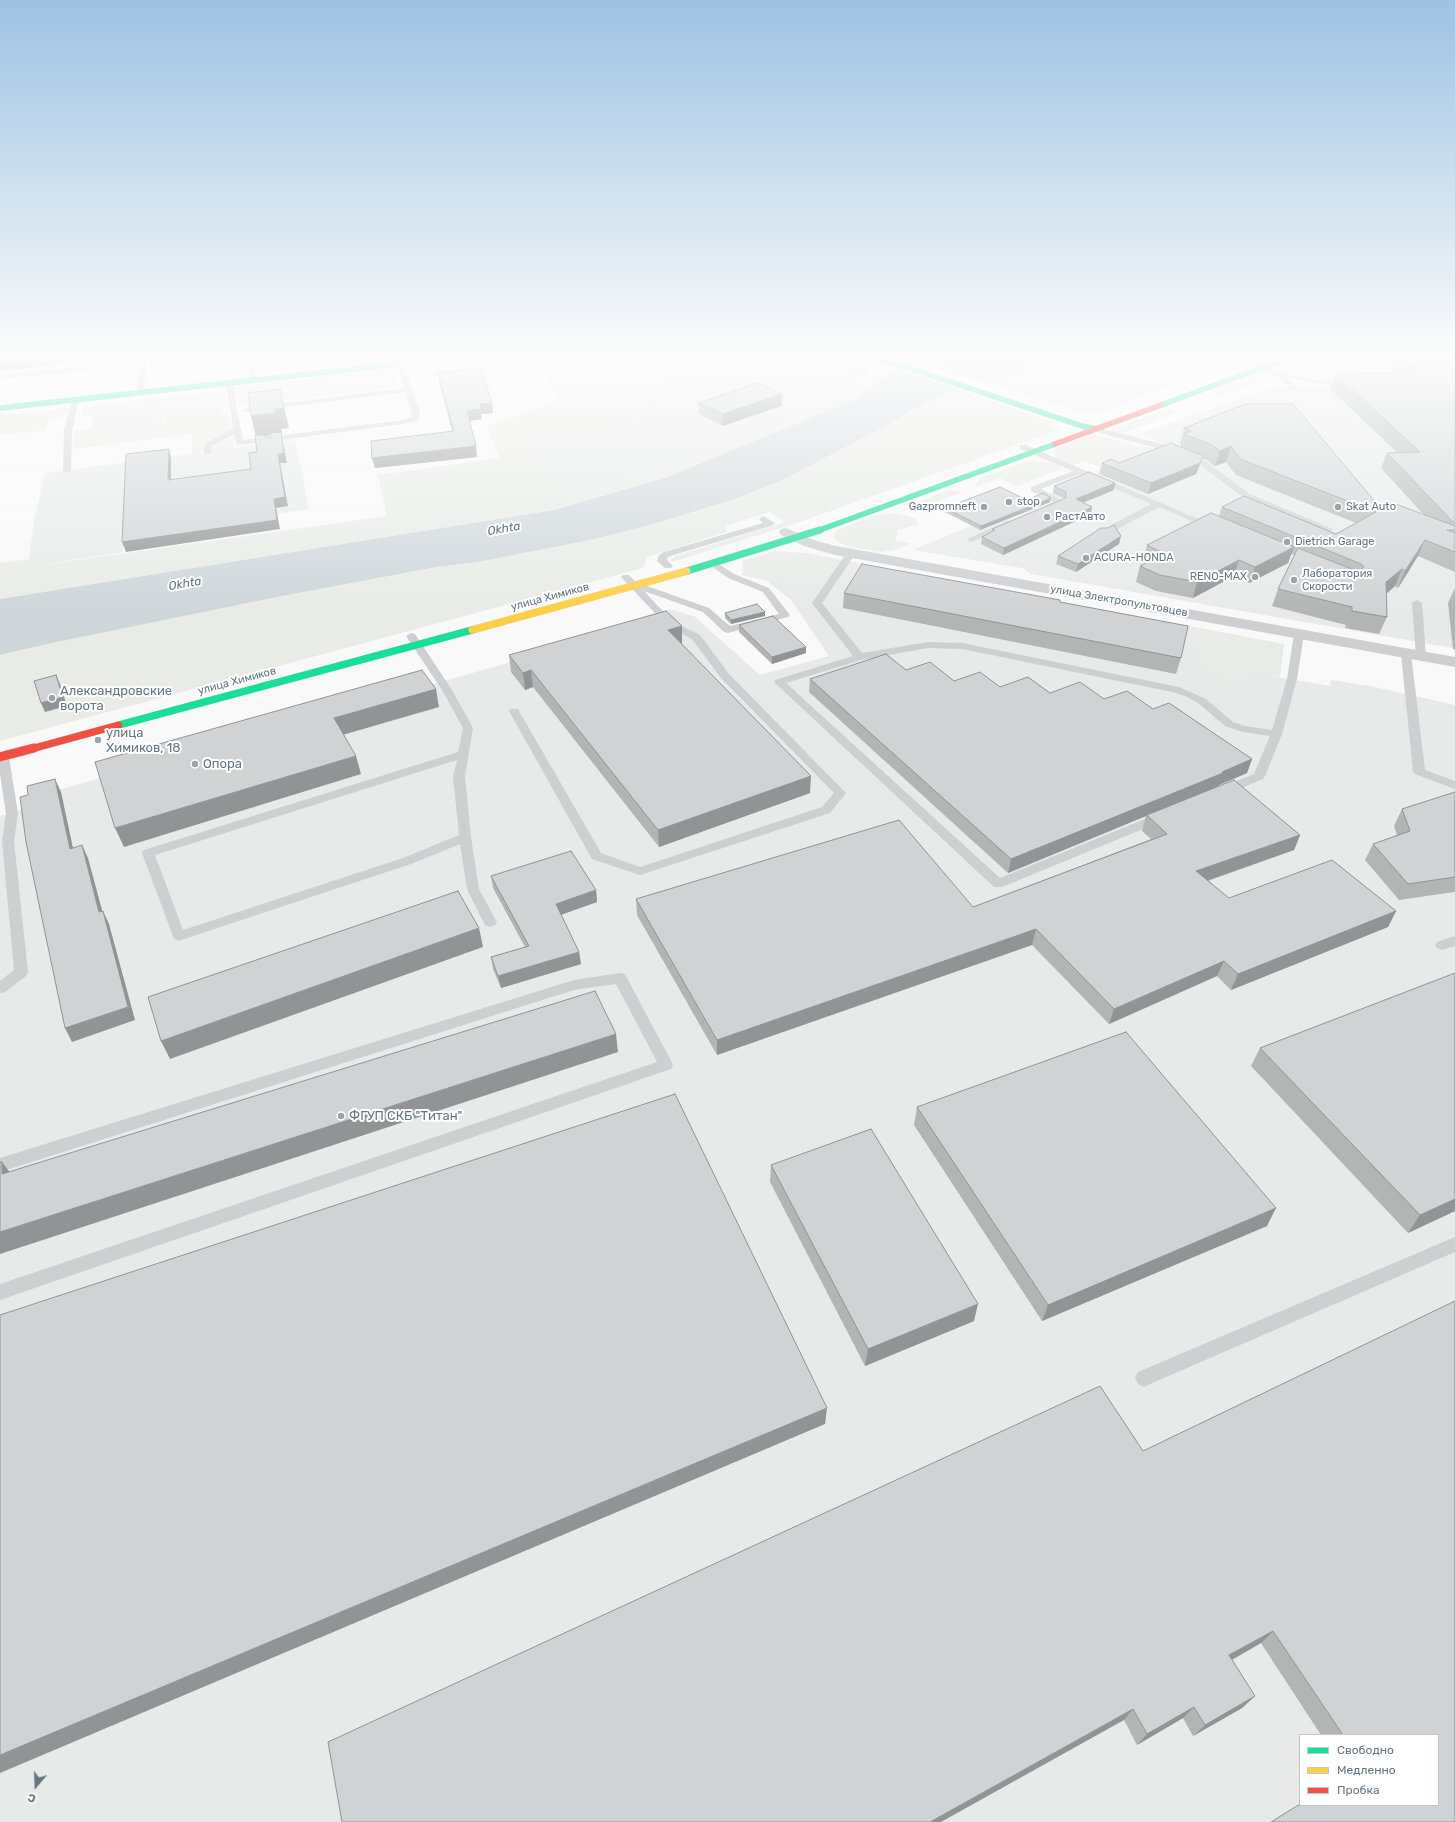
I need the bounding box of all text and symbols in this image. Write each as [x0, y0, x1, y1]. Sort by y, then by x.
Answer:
place label: stop [1017, 495, 1040, 509]
marker: stop [1004, 497, 1014, 507]
place label: Gazpromneft [909, 500, 976, 514]
place label: Skat Auto [1346, 500, 1396, 514]
marker: Gazpromneft [979, 502, 989, 512]
marker: Skat Auto [1333, 502, 1343, 512]
place label: РастАвто [1055, 510, 1105, 524]
marker: РастАвто [1042, 512, 1052, 522]
water label: Okhta [486, 519, 522, 539]
place label: Dietrich Garage [1295, 535, 1374, 549]
marker: Dietrich Garage [1282, 537, 1292, 547]
place label: ACURA-HONDA [1094, 551, 1174, 565]
marker: ACURA-HONDA [1081, 553, 1091, 563]
place label: Лаборатория Скорости [1302, 567, 1372, 593]
place label: RENO-MAX [1190, 570, 1247, 584]
marker: RENO-MAX [1250, 572, 1260, 582]
water label: Okhta [167, 574, 203, 594]
marker: Лаборатория Скорости [1289, 575, 1299, 585]
street label: улица Химиков [510, 580, 590, 614]
street label: улица Электропультовцев [1049, 582, 1189, 620]
street label: улица Химиков [197, 664, 277, 698]
place label: Александровские ворота [60, 683, 172, 714]
marker: Александровские ворота [47, 693, 57, 703]
place label: улица Химиков, 18 [106, 725, 181, 756]
marker: улица Химиков, 18 [93, 735, 103, 745]
place label: Опора [203, 756, 242, 772]
marker: Опора [190, 759, 200, 769]
place label: ФГУП СКБ "Титан" [349, 1108, 462, 1124]
marker: ФГУП СКБ "Титан" [336, 1111, 346, 1121]
legend [1299, 1734, 1439, 1806]
text: Свободно [1337, 1743, 1394, 1757]
text: Медленно [1337, 1763, 1396, 1777]
north arrow [16, 1766, 56, 1806]
text: Пробка [1337, 1783, 1380, 1797]
text: С [26, 1790, 38, 1805]

